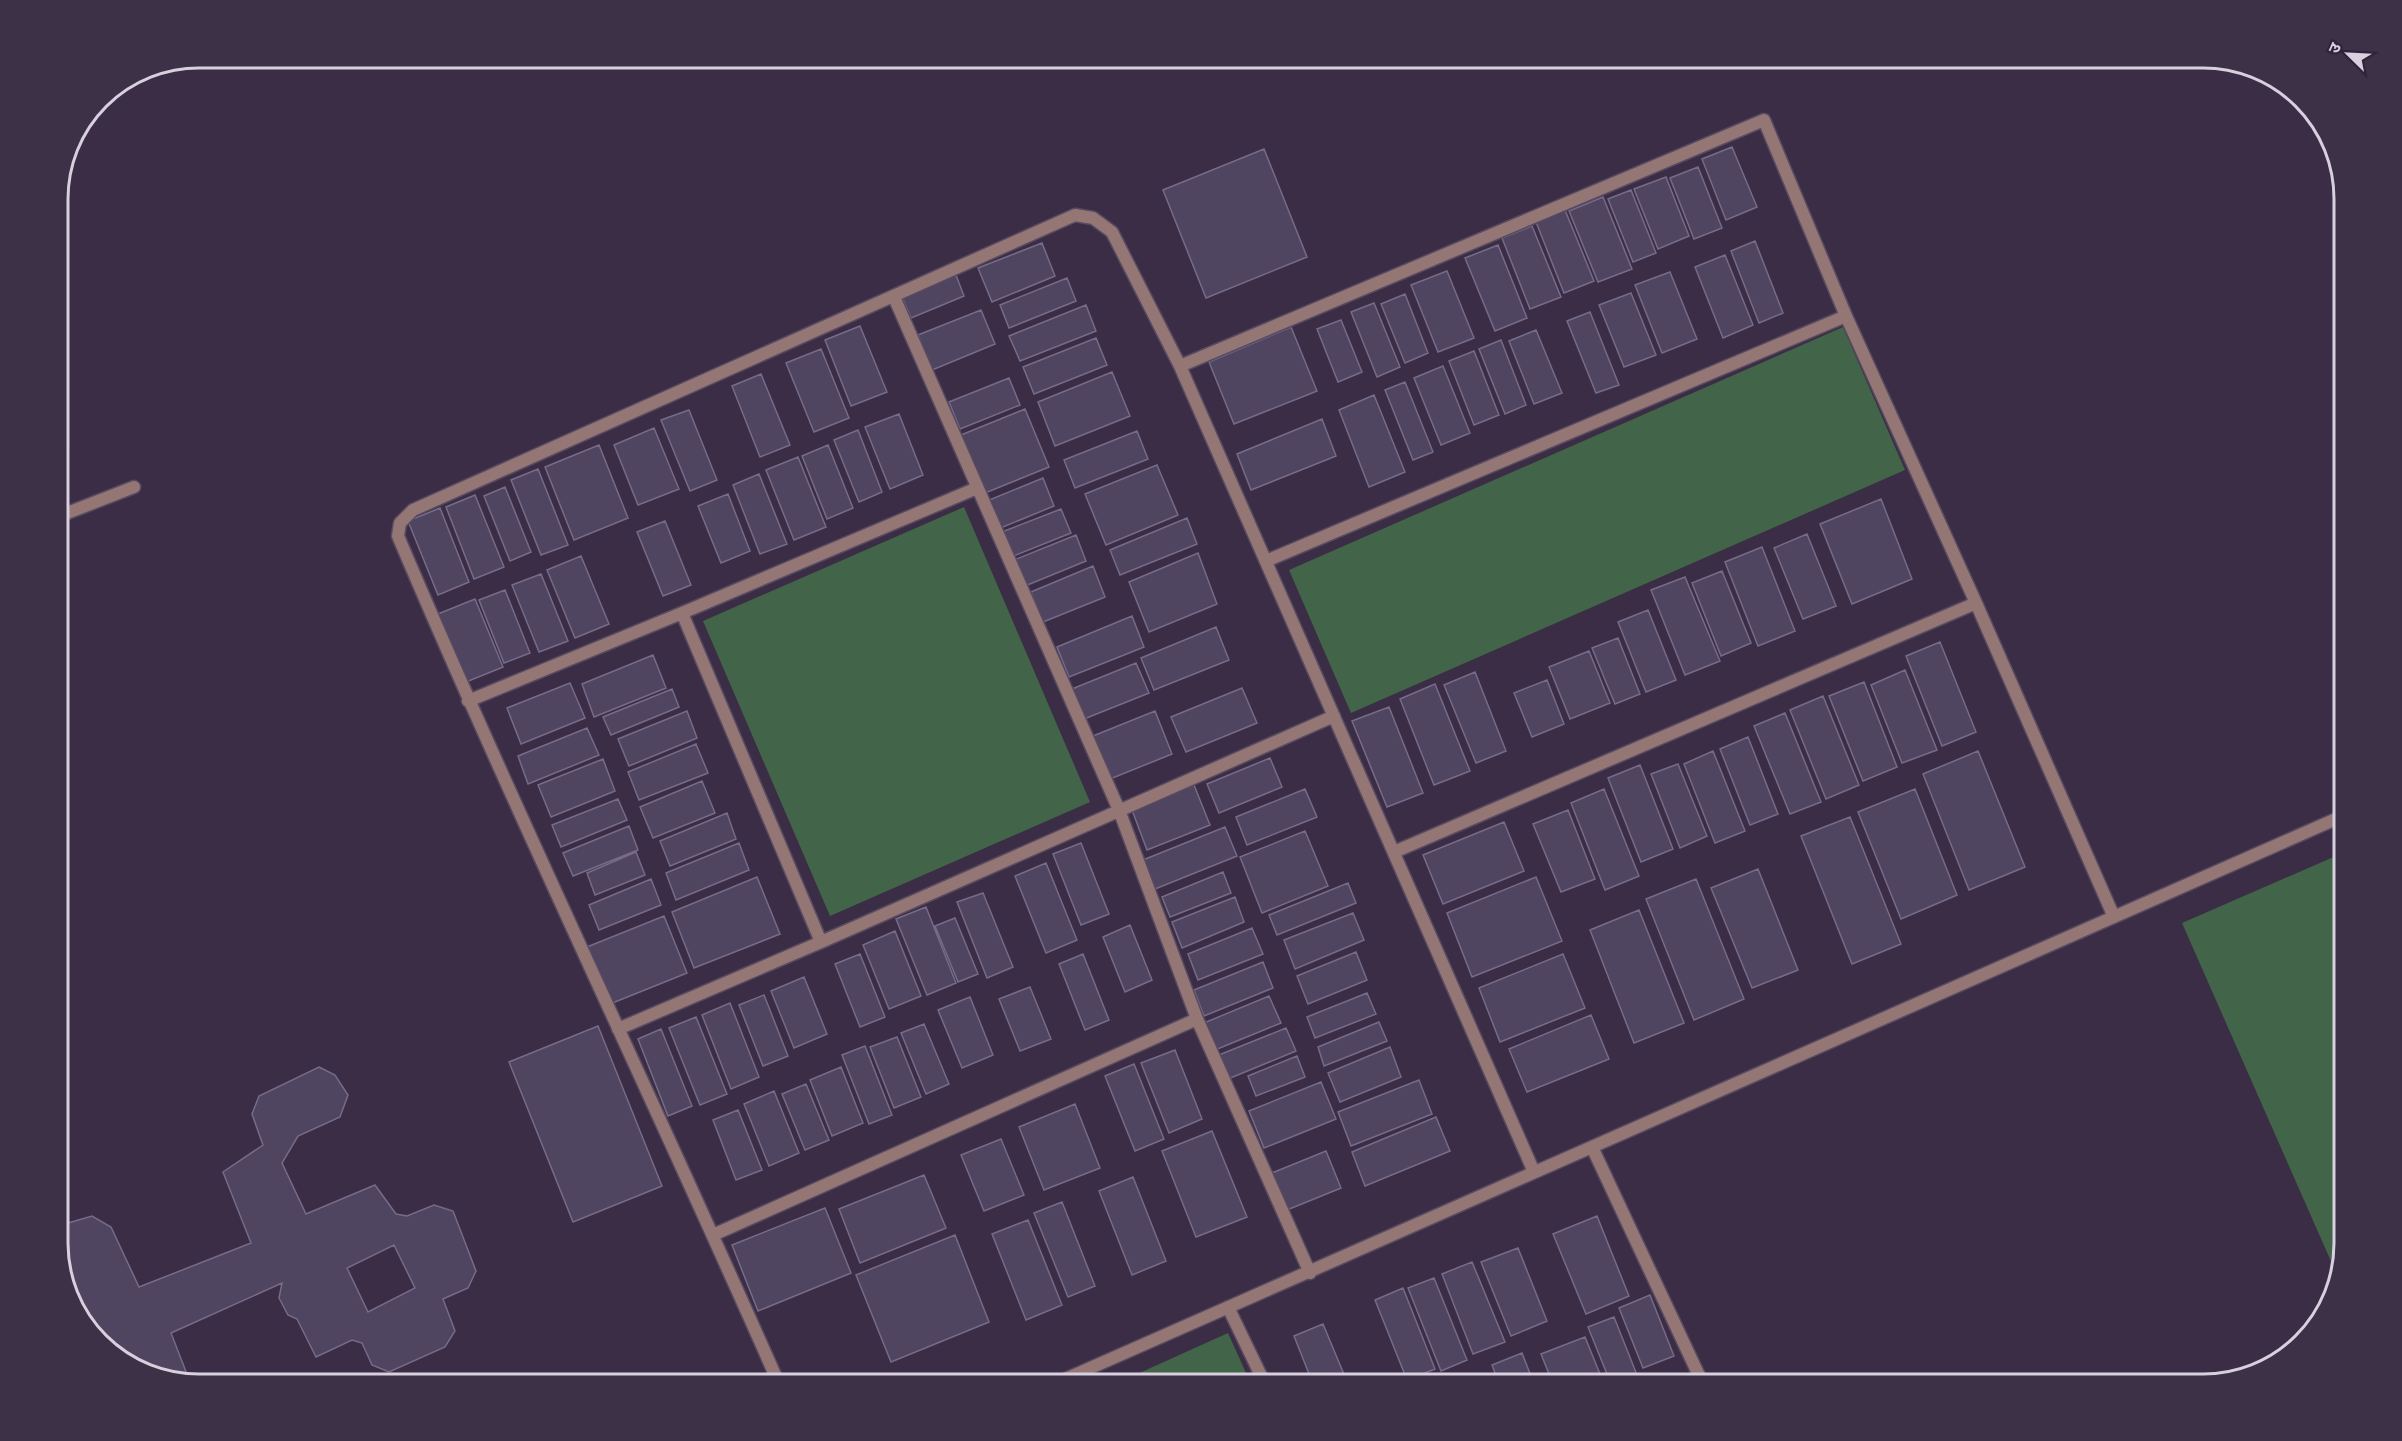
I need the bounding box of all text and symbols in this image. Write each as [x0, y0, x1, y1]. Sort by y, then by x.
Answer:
north arrow [2318, 24, 2378, 84]
text: उ [2325, 40, 2347, 57]

